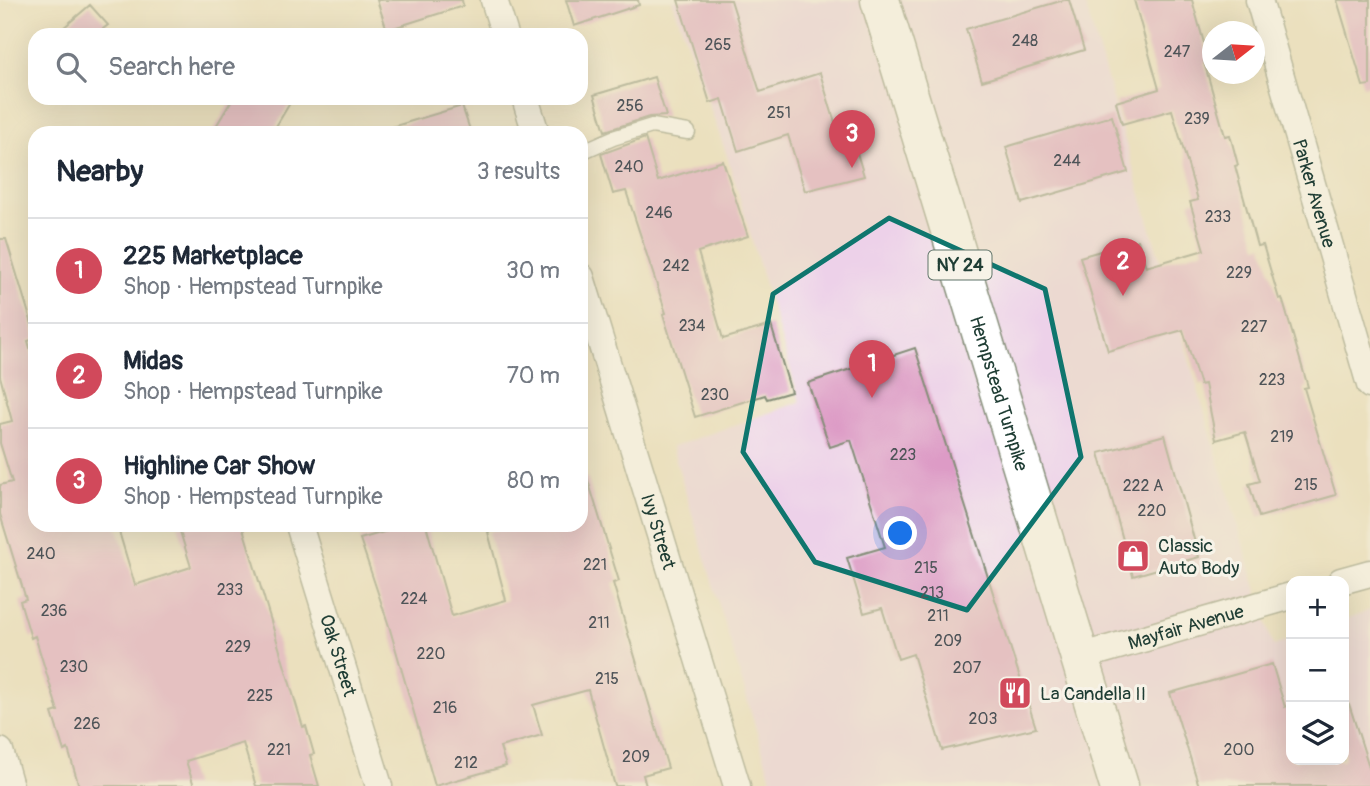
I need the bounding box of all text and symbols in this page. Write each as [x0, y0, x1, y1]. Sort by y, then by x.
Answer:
north arrow [1202, 21, 1265, 84]
search box [28, 28, 588, 105]
house number: 248 [1012, 31, 1038, 51]
house number: 265 [705, 35, 731, 55]
house number: 247 [1164, 42, 1191, 62]
icon: search [52, 48, 90, 86]
text: Search here [108, 51, 235, 83]
house number: 256 [617, 96, 643, 116]
house number: 251 [767, 103, 791, 123]
house number: 239 [1184, 109, 1210, 129]
pin: 3 [829, 110, 875, 168]
street label: Parker Avenue [1287, 136, 1341, 251]
house number: 244 [1053, 151, 1081, 171]
text: Nearby [56, 153, 143, 190]
text: 3 results [477, 157, 560, 186]
house number: 240 [614, 157, 644, 177]
house number: 246 [645, 203, 673, 223]
house number: 233 [1205, 207, 1231, 227]
pin: 2 [1100, 238, 1146, 296]
text: 225 Marketplace [123, 240, 303, 272]
road number: NY 24 [928, 250, 992, 279]
text: 1 [75, 256, 84, 285]
text: 30 m [506, 256, 560, 285]
house number: 242 [662, 256, 690, 276]
house number: 229 [1226, 263, 1252, 283]
text: Shop · Hempstead Turnpike [123, 272, 383, 301]
street label: Hempstead Turnpike [964, 313, 1034, 475]
house number: 234 [679, 316, 705, 336]
house number: 227 [1241, 317, 1268, 337]
pin: 1 [849, 340, 895, 398]
text: Midas [123, 345, 183, 377]
text: 2 [73, 361, 85, 390]
text: 70 m [507, 361, 560, 390]
house number: 223 [1259, 370, 1285, 390]
text: Shop · Hempstead Turnpike [123, 377, 383, 406]
house number: 230 [701, 385, 729, 405]
house number: 219 [1270, 427, 1294, 447]
house number: 223 [890, 445, 916, 465]
text: Highline Car Show [123, 450, 315, 482]
text: 3 [73, 466, 85, 495]
text: 80 m [507, 466, 560, 495]
house number: 215 [1294, 475, 1318, 495]
house number: 222 A [1123, 476, 1163, 496]
text: Shop · Hempstead Turnpike [123, 482, 383, 511]
street label: Ivy Street [635, 491, 681, 573]
house number: 220 [1138, 501, 1166, 521]
your location [883, 516, 917, 550]
place label: Classic Auto Body [1158, 534, 1239, 580]
shop icon: Classic Auto Body [1114, 537, 1152, 575]
house number: 240 [26, 544, 56, 564]
house number: 221 [583, 555, 607, 575]
house number: 215 [914, 558, 938, 578]
map controls [1286, 576, 1349, 765]
button: + [1286, 576, 1349, 639]
house number: 233 [217, 580, 243, 600]
house number: 213 [920, 583, 944, 603]
house number: 224 [400, 589, 428, 609]
street label: Mayfair Avenue [1125, 599, 1247, 655]
house number: 236 [41, 601, 67, 621]
house number: 211 [927, 606, 949, 626]
street label: Oak Street [314, 611, 362, 700]
house number: 211 [588, 613, 610, 633]
house number: 209 [934, 631, 962, 651]
house number: 229 [225, 637, 251, 657]
button: − [1286, 639, 1349, 702]
house number: 220 [417, 644, 445, 664]
house number: 230 [60, 657, 88, 677]
house number: 207 [953, 658, 982, 678]
house number: 215 [595, 669, 619, 689]
restaurant icon: La Candella II [996, 674, 1034, 712]
place label: La Candella II [1040, 682, 1146, 706]
house number: 225 [247, 686, 273, 706]
house number: 216 [433, 698, 457, 718]
button: layers [1286, 702, 1349, 765]
house number: 203 [969, 709, 997, 729]
house number: 226 [73, 714, 101, 734]
house number: 221 [267, 740, 291, 760]
house number: 200 [1224, 740, 1254, 760]
house number: 209 [622, 747, 650, 767]
house number: 212 [454, 753, 478, 773]

